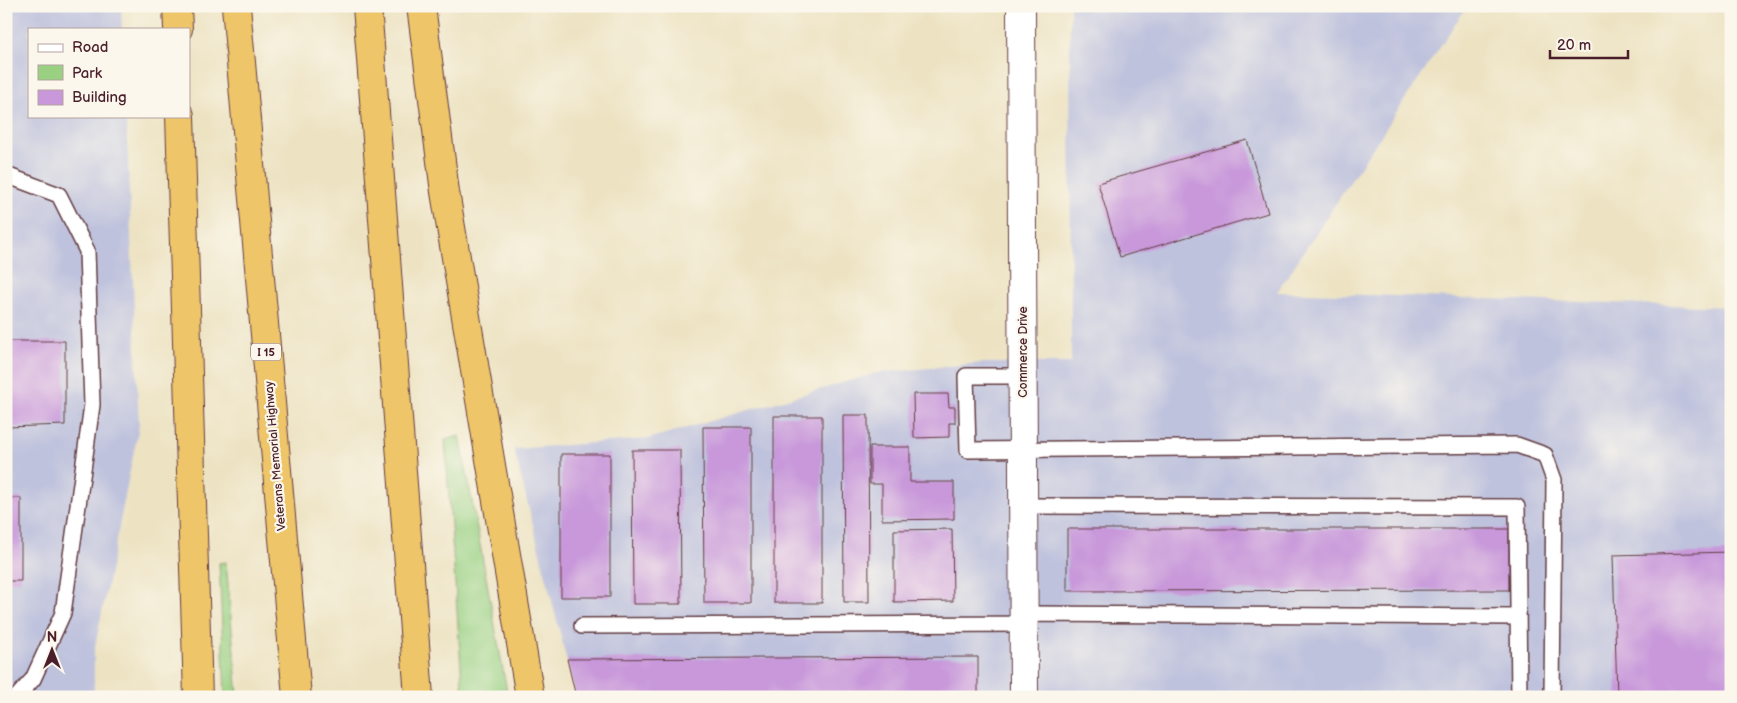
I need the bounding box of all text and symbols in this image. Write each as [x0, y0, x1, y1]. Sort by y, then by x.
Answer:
legend [28, 28, 190, 118]
scale bar [1550, 28, 1627, 60]
text: 20 m [1557, 36, 1591, 55]
text: Road [72, 38, 108, 57]
text: Park [72, 64, 103, 83]
text: Building [72, 88, 127, 107]
street label: Commerce Drive [1016, 306, 1031, 398]
road number: I 15 [251, 344, 281, 361]
street label: Veterans Memorial Highway [261, 380, 290, 531]
north arrow [28, 626, 78, 676]
text: N [47, 629, 57, 646]

